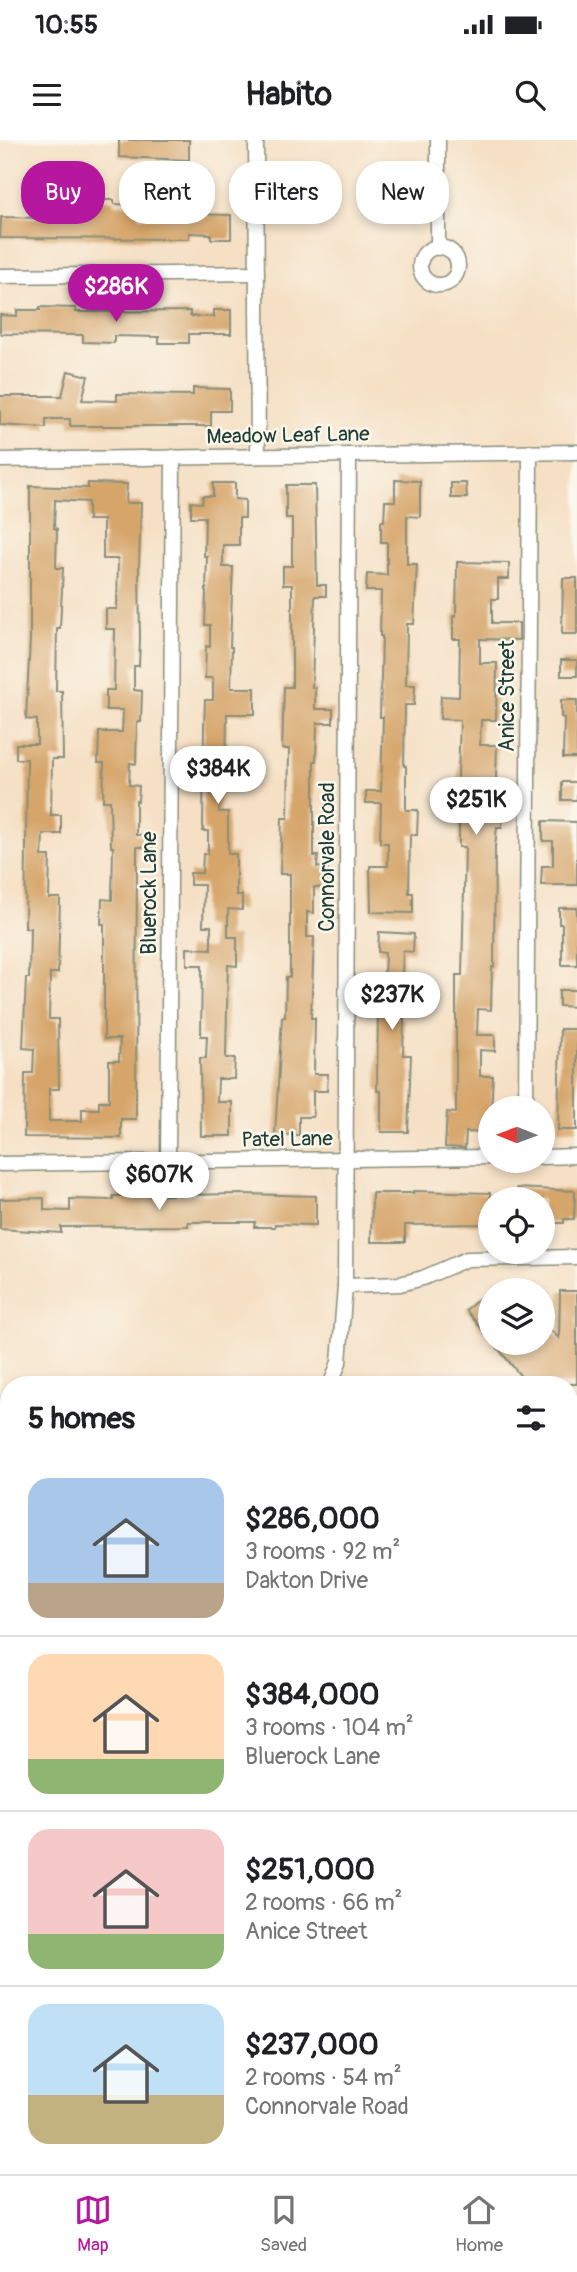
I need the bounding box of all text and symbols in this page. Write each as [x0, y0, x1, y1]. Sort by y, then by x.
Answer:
text: 10:55 [35, 9, 98, 41]
text: Habito [245, 75, 332, 115]
icon: menu [28, 76, 66, 114]
icon: search [511, 76, 549, 114]
chip: Buy [21, 161, 105, 224]
chip: Rent [119, 161, 215, 224]
chip: Filters [229, 161, 342, 224]
chip: New [356, 161, 449, 224]
pin: $286K [67, 264, 165, 324]
text: $286K [84, 272, 148, 301]
street label: Meadow Leaf Lane [206, 421, 370, 450]
street label: Anice Street [494, 640, 521, 752]
pin: $384K [169, 746, 267, 806]
text: $384K [186, 754, 250, 783]
pin: $251K [427, 778, 525, 837]
street label: Connorvale Road [314, 782, 341, 932]
text: $251K [446, 785, 506, 814]
street label: Bluerock Lane [136, 831, 163, 955]
pin: $237K [343, 972, 441, 1032]
text: $237K [360, 980, 424, 1009]
north arrow [478, 1096, 555, 1172]
map controls [478, 1096, 555, 1355]
street label: Patel Lane [241, 1125, 334, 1154]
pin: $607K [110, 1152, 208, 1212]
text: $607K [125, 1160, 193, 1189]
button: locate [478, 1187, 555, 1264]
button: layers [478, 1278, 555, 1355]
icon: filters [512, 1399, 550, 1437]
text: 5 homes [28, 1400, 135, 1437]
text: $286,000 [245, 1500, 380, 1537]
icon: home [84, 1506, 168, 1590]
text: 3 rooms · 92 m² [245, 1537, 400, 1566]
text: Dakton Drive [245, 1566, 368, 1595]
text: $384,000 [245, 1676, 380, 1713]
icon: home [84, 1682, 168, 1766]
text: 3 rooms · 104 m² [245, 1713, 414, 1742]
text: Bluerock Lane [245, 1742, 380, 1771]
text: $251,000 [245, 1851, 375, 1888]
icon: home [84, 1857, 168, 1941]
text: 2 rooms · 66 m² [245, 1888, 402, 1917]
text: Anice Street [245, 1917, 367, 1946]
text: $237,000 [245, 2026, 379, 2063]
icon: home [84, 2032, 168, 2116]
text: 2 rooms · 54 m² [245, 2063, 402, 2092]
text: Connorvale Road [245, 2092, 409, 2121]
tab: Map [74, 2191, 112, 2257]
tab: Saved [260, 2191, 307, 2257]
tab: Home [455, 2191, 503, 2257]

